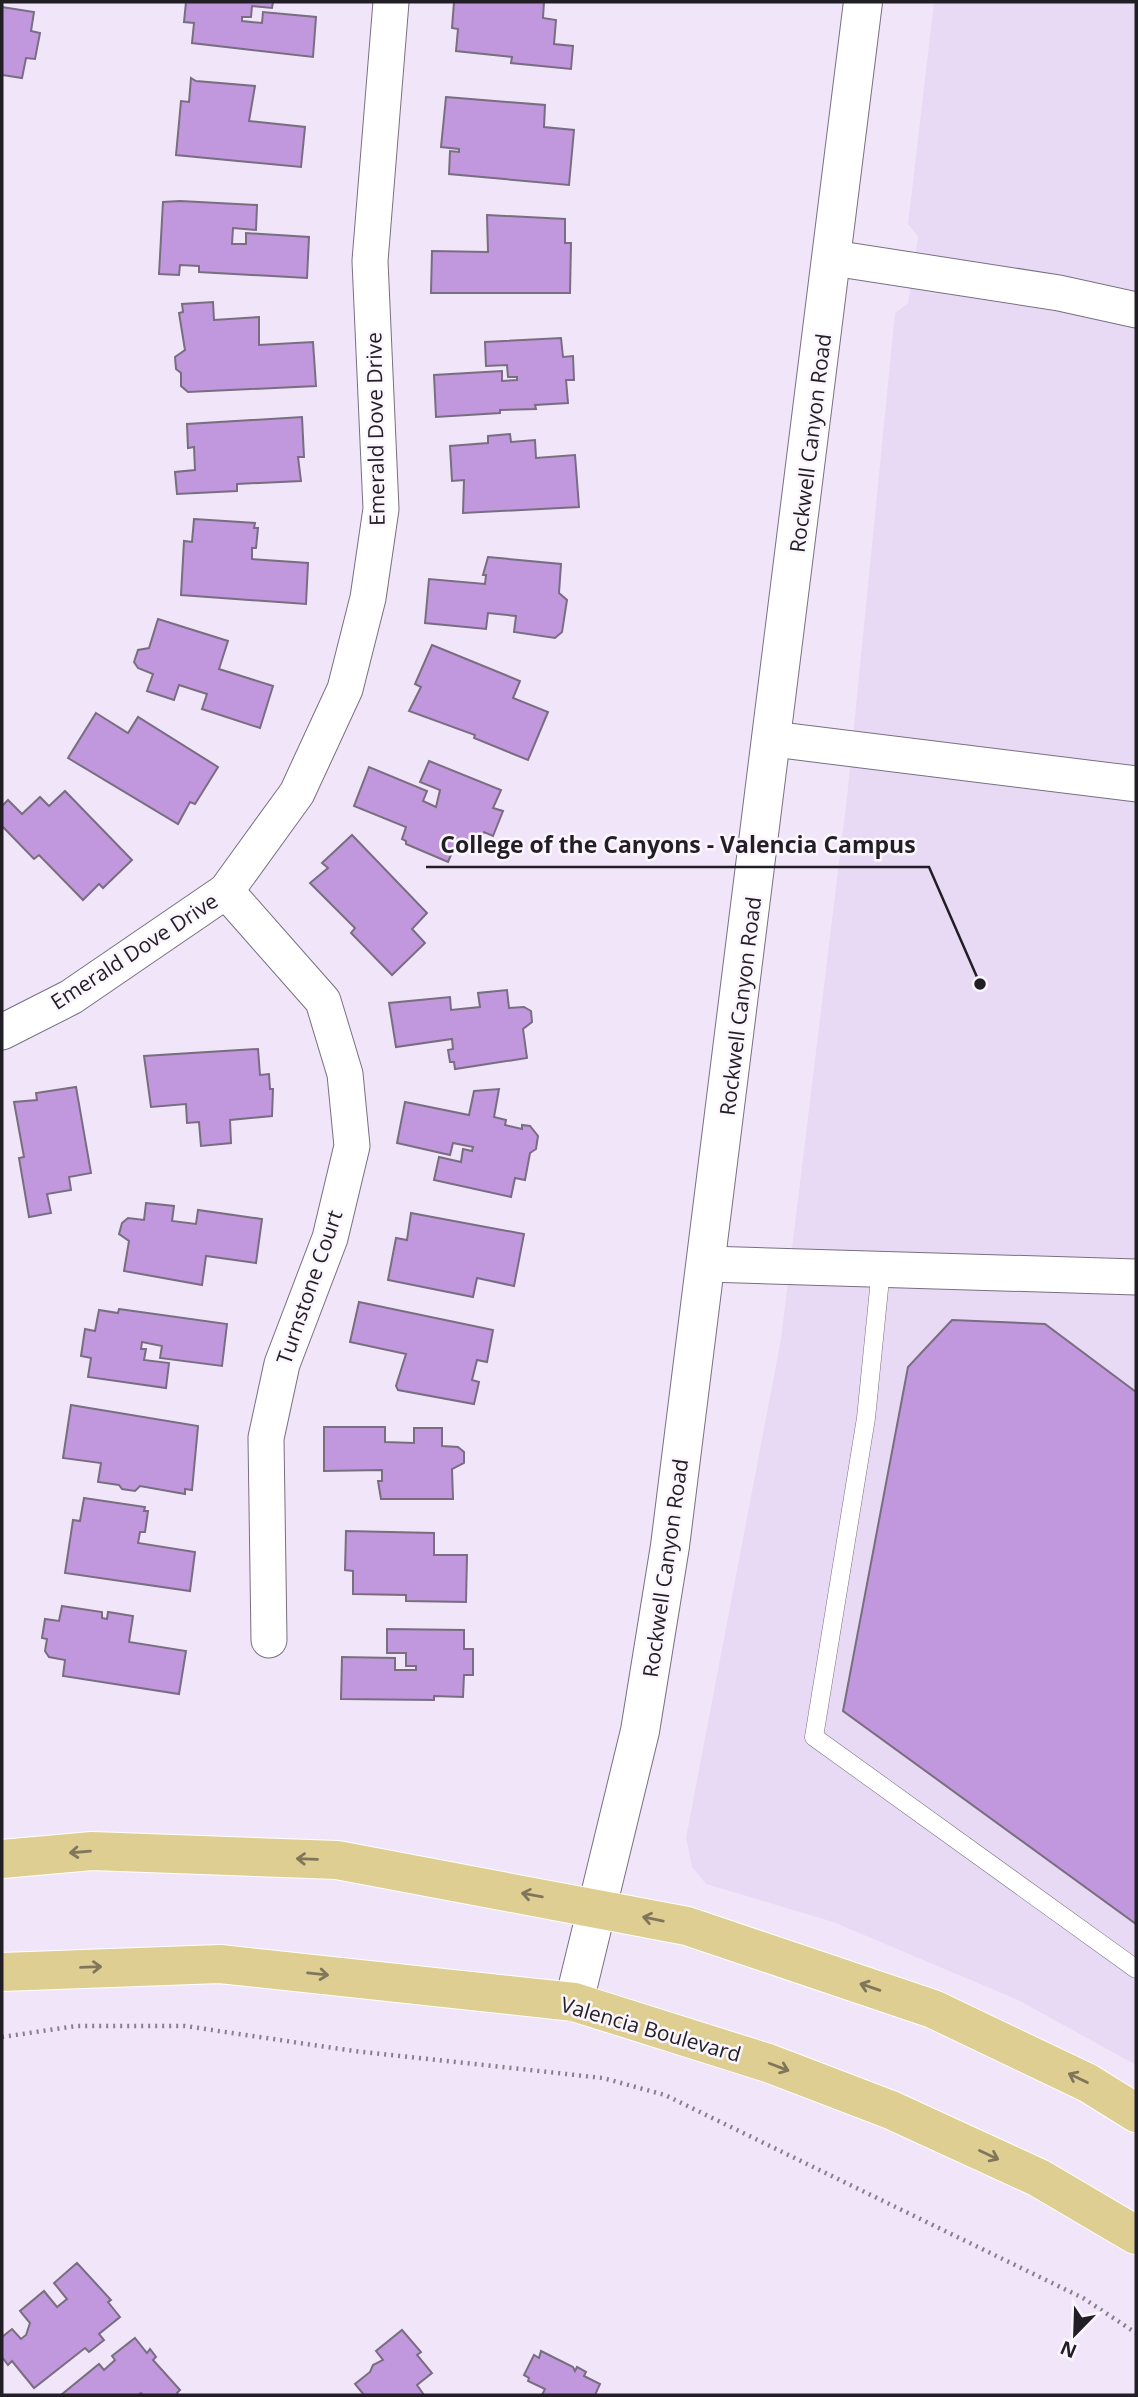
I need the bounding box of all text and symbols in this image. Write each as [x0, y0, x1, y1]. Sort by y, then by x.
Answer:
street label: Emerald Dove Drive [359, 332, 391, 526]
street label: Rockwell Canyon Road [783, 332, 837, 554]
callout: College of the Canyons - Valencia Campus [426, 823, 929, 867]
text: College of the Canyons - Valencia Campus [440, 828, 916, 860]
street label: Emerald Dove Drive [45, 886, 223, 1016]
street label: Rockwell Canyon Road [713, 895, 767, 1117]
street label: Turnstone Court [270, 1206, 348, 1368]
street label: Rockwell Canyon Road [636, 1457, 694, 1679]
one-way arrow [69, 1846, 92, 1859]
one-way arrow [296, 1853, 319, 1866]
one-way arrow [521, 1888, 544, 1901]
one-way arrow [642, 1911, 665, 1925]
one-way arrow [79, 1960, 102, 1973]
one-way arrow [306, 1968, 329, 1981]
one-way arrow [859, 1980, 881, 1992]
street label: Valencia Boulevard [558, 1990, 744, 2068]
one-way arrow [768, 2062, 790, 2075]
one-way arrow [1068, 2071, 1089, 2085]
one-way arrow [978, 2149, 999, 2162]
north arrow [1040, 2299, 1110, 2369]
text: N [1056, 2335, 1081, 2365]

